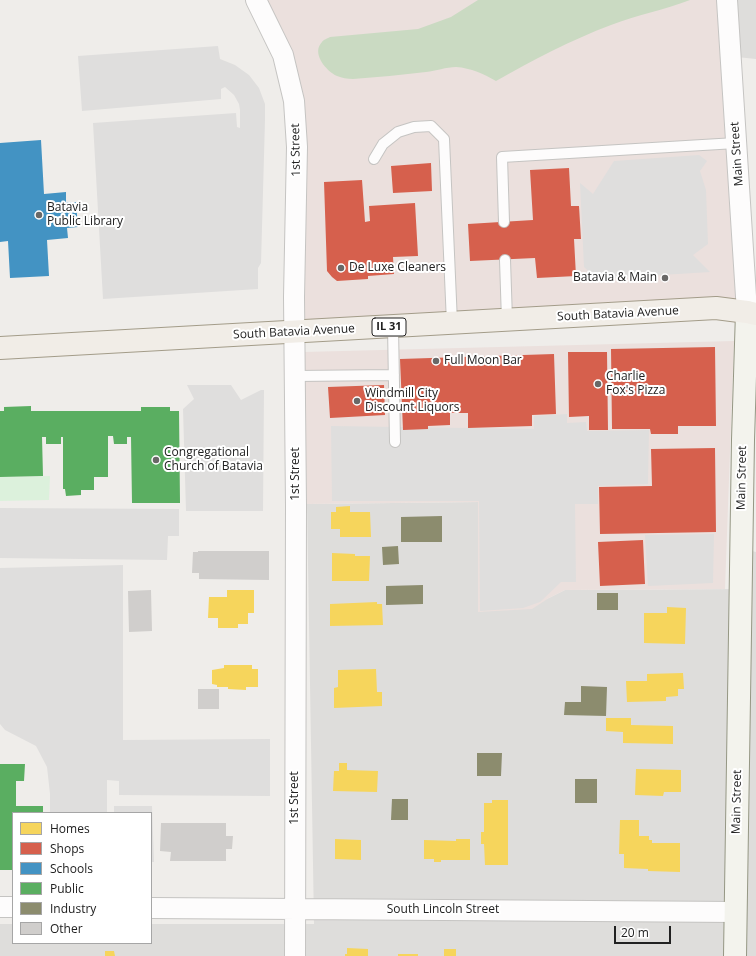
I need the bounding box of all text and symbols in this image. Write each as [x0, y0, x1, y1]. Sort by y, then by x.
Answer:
street label: Main Street [728, 121, 746, 187]
street label: 1st Street [288, 123, 304, 177]
place label: Batavia Public Library [47, 201, 123, 229]
marker: Batavia Public Library [34, 210, 44, 220]
place label: De Luxe Cleaners [349, 261, 446, 275]
marker: De Luxe Cleaners [336, 263, 346, 273]
place label: Batavia & Main [573, 271, 657, 285]
marker: Batavia & Main [660, 273, 670, 283]
street label: South Batavia Avenue [557, 304, 679, 324]
road number: IL 31 [372, 318, 406, 336]
street label: South Batavia Avenue [233, 322, 355, 342]
place label: Full Moon Bar [444, 354, 522, 368]
marker: Full Moon Bar [431, 356, 441, 366]
place label: Charlie Fox's Pizza [606, 370, 665, 398]
marker: Charlie Fox's Pizza [593, 379, 603, 389]
place label: Windmill City Discount Liquors [365, 387, 459, 415]
marker: Windmill City Discount Liquors [352, 396, 362, 406]
place label: Congregational Church of Batavia [164, 446, 263, 474]
street label: Main Street [734, 446, 750, 510]
street label: 1st Street [289, 447, 303, 501]
marker: Congregational Church of Batavia [151, 455, 161, 465]
street label: Main Street [729, 770, 745, 834]
street label: 1st Street [288, 771, 302, 825]
legend [12, 812, 152, 944]
text: Homes [50, 820, 90, 837]
text: Shops [50, 840, 84, 857]
text: Schools [50, 860, 93, 877]
text: Public [50, 880, 84, 897]
text: Industry [50, 900, 96, 917]
street label: South Lincoln Street [387, 903, 499, 917]
scale bar [616, 918, 673, 944]
text: Other [50, 920, 83, 937]
text: 20 m [621, 924, 649, 941]

